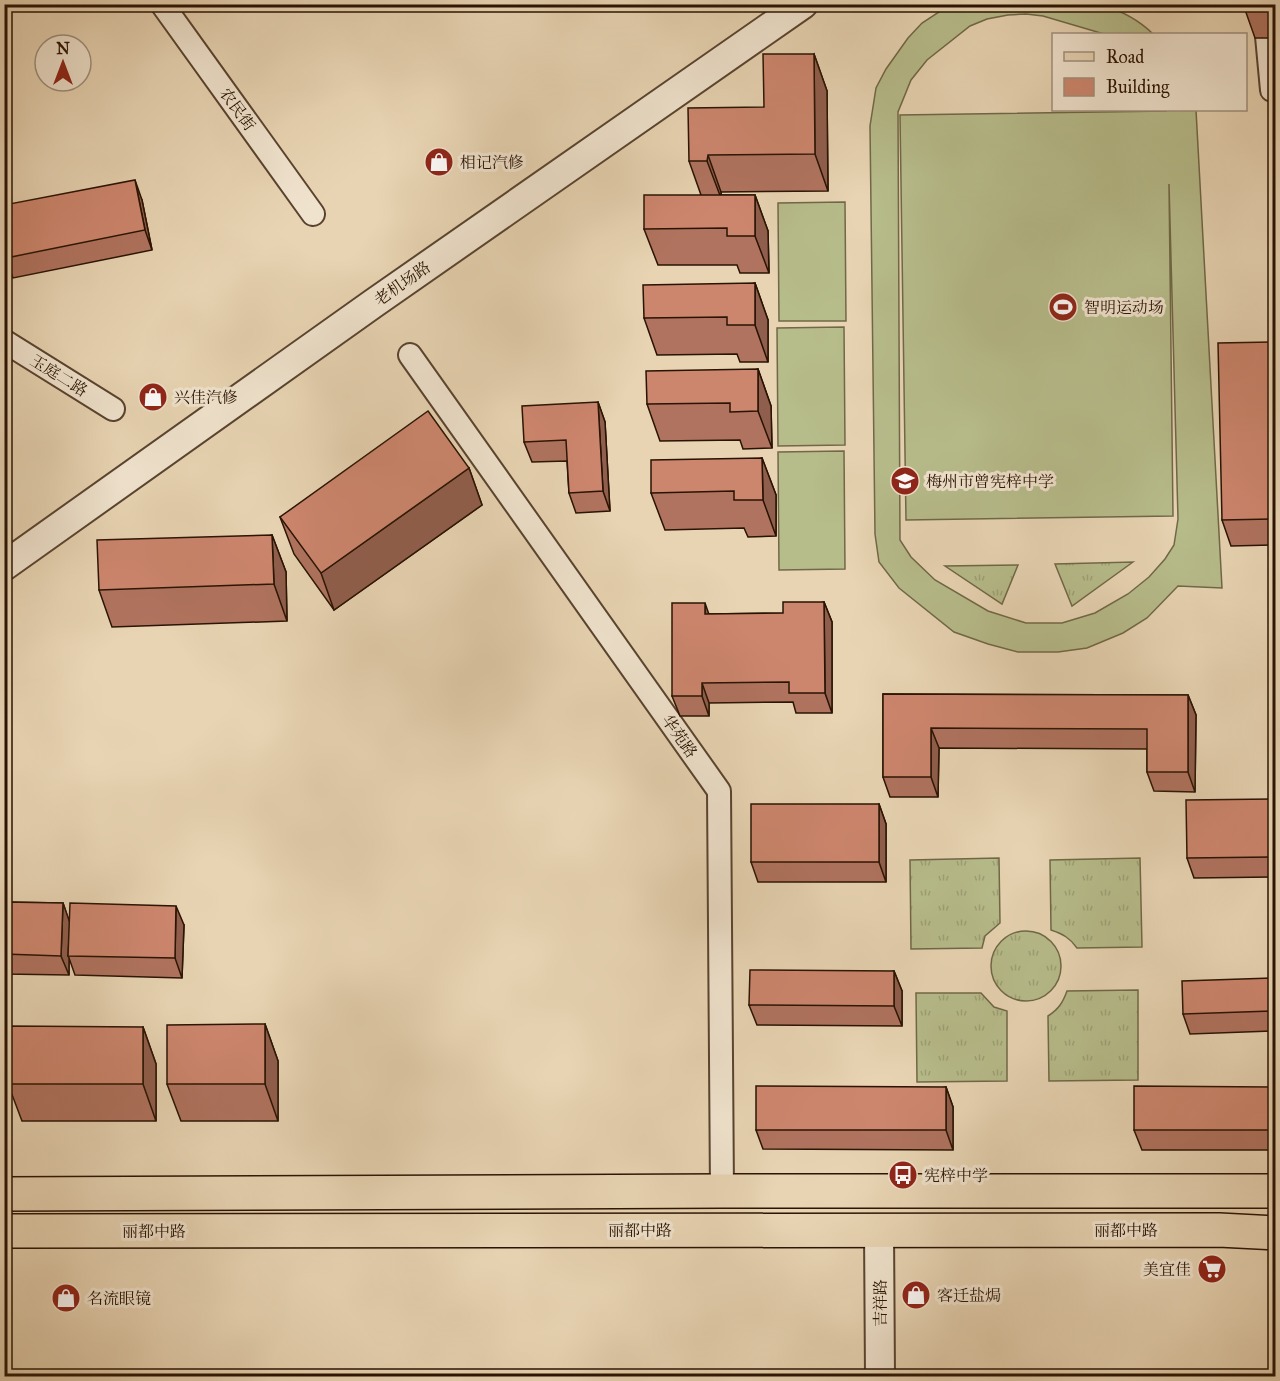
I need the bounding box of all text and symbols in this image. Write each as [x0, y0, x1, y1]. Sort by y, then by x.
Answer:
north arrow [33, 33, 93, 93]
legend [1052, 33, 1247, 111]
text: N [56, 39, 70, 58]
text: Road [1106, 46, 1144, 68]
text: Building [1106, 76, 1170, 99]
street label: 农民街 [216, 84, 259, 134]
shop icon: 相记汽修 [423, 146, 455, 178]
place label: 相记汽修 [460, 153, 524, 172]
street label: 老机场路 [371, 257, 434, 310]
sports icon: 智明运动场 [1047, 291, 1079, 323]
place label: 智明运动场 [1084, 298, 1164, 317]
street label: 玉庭二路 [27, 350, 91, 400]
shop icon: 兴佳汽修 [137, 381, 169, 413]
place label: 兴佳汽修 [174, 388, 238, 407]
school or university icon: 梅州市曾宪梓中学 [889, 465, 921, 497]
place label: 梅州市曾宪梓中学 [926, 472, 1054, 491]
street label: 华苑路 [658, 711, 701, 761]
bus stop icon: 宪梓中学 [887, 1159, 919, 1191]
place label: 宪梓中学 [924, 1166, 988, 1185]
street label: 丽都中路 [608, 1221, 672, 1240]
street label: 丽都中路 [1094, 1221, 1158, 1240]
street label: 丽都中路 [122, 1222, 186, 1241]
supermarket icon: 美宜佳 [1196, 1253, 1228, 1285]
place label: 美宜佳 [1143, 1260, 1191, 1279]
street label: 吉祥路 [871, 1279, 890, 1327]
shop icon: 客迁盐焗 [900, 1279, 932, 1311]
shop icon: 名流眼镜 [50, 1282, 82, 1314]
place label: 客迁盐焗 [937, 1286, 1001, 1305]
place label: 名流眼镜 [87, 1289, 151, 1308]

